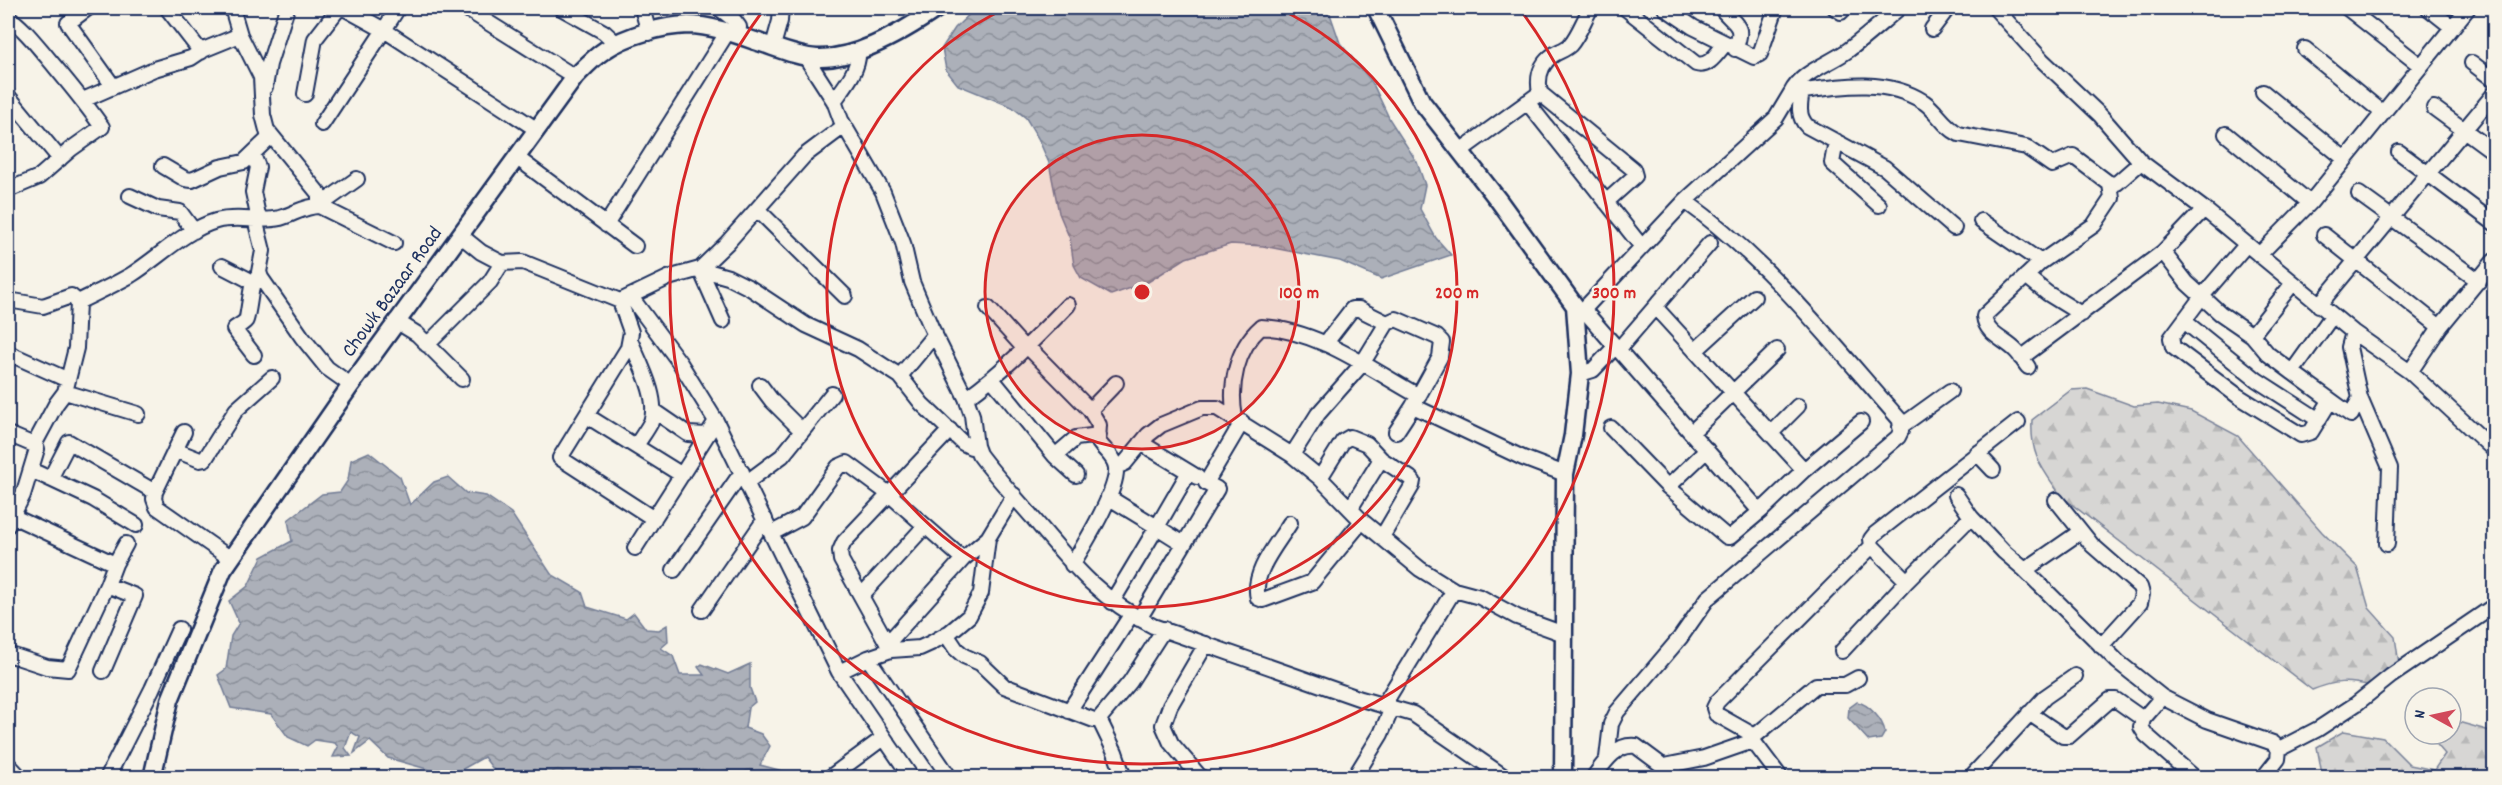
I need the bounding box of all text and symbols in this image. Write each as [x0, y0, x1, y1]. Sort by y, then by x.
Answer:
street label: Chowk Bazaar Road [336, 221, 451, 365]
centre of rings [1132, 282, 1152, 302]
text: 100 m [1279, 282, 1319, 307]
text: 200 m [1435, 282, 1479, 307]
text: 300 m [1592, 282, 1636, 307]
north arrow [2403, 686, 2463, 746]
text: N [2409, 709, 2433, 720]

